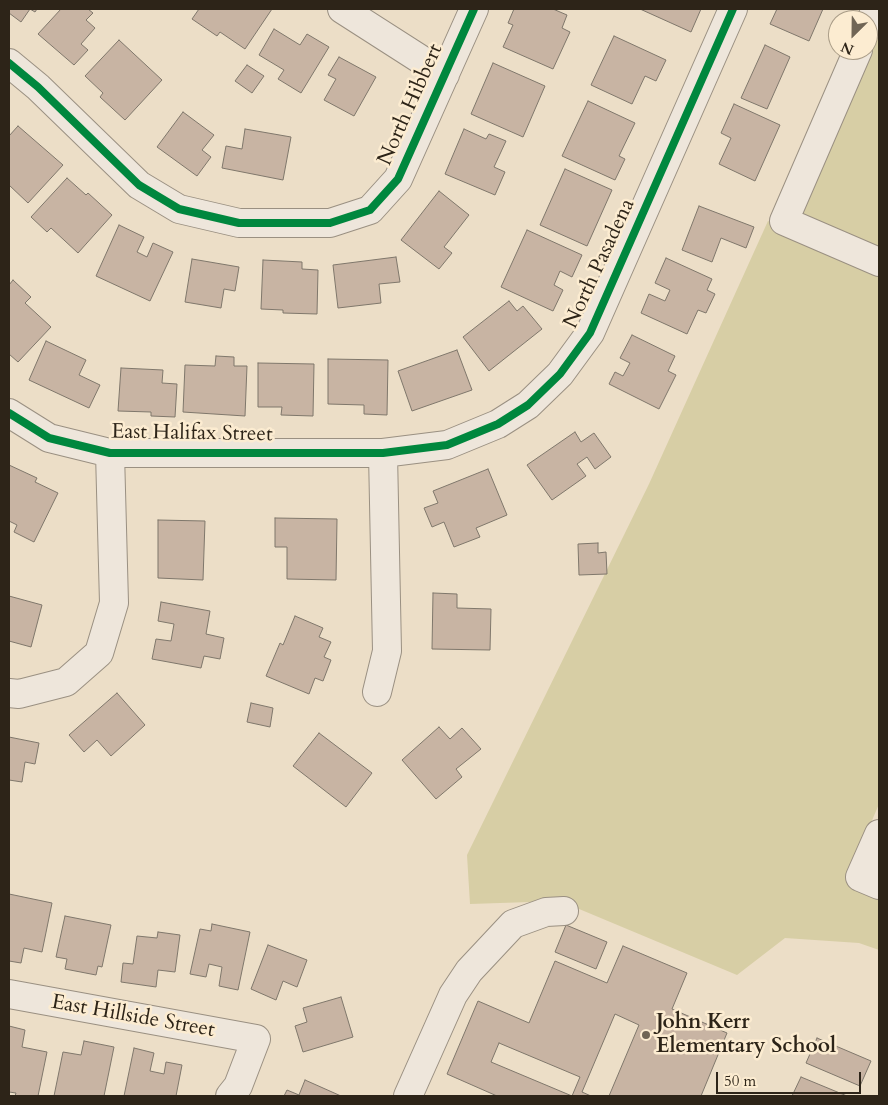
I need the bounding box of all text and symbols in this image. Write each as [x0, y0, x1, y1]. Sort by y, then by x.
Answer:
north arrow [828, 10, 878, 60]
text: N [838, 37, 857, 59]
street label: North Hibbert [373, 40, 449, 170]
street label: North Pasadena [559, 195, 641, 333]
street label: East Halifax Street [111, 420, 273, 448]
street label: East Hillside Street [49, 990, 217, 1044]
place label: John Kerr Elementary School [656, 1010, 836, 1060]
marker: John Kerr Elementary School [640, 1029, 652, 1041]
scale bar [718, 1062, 863, 1094]
text: 50 m [724, 1071, 756, 1091]

